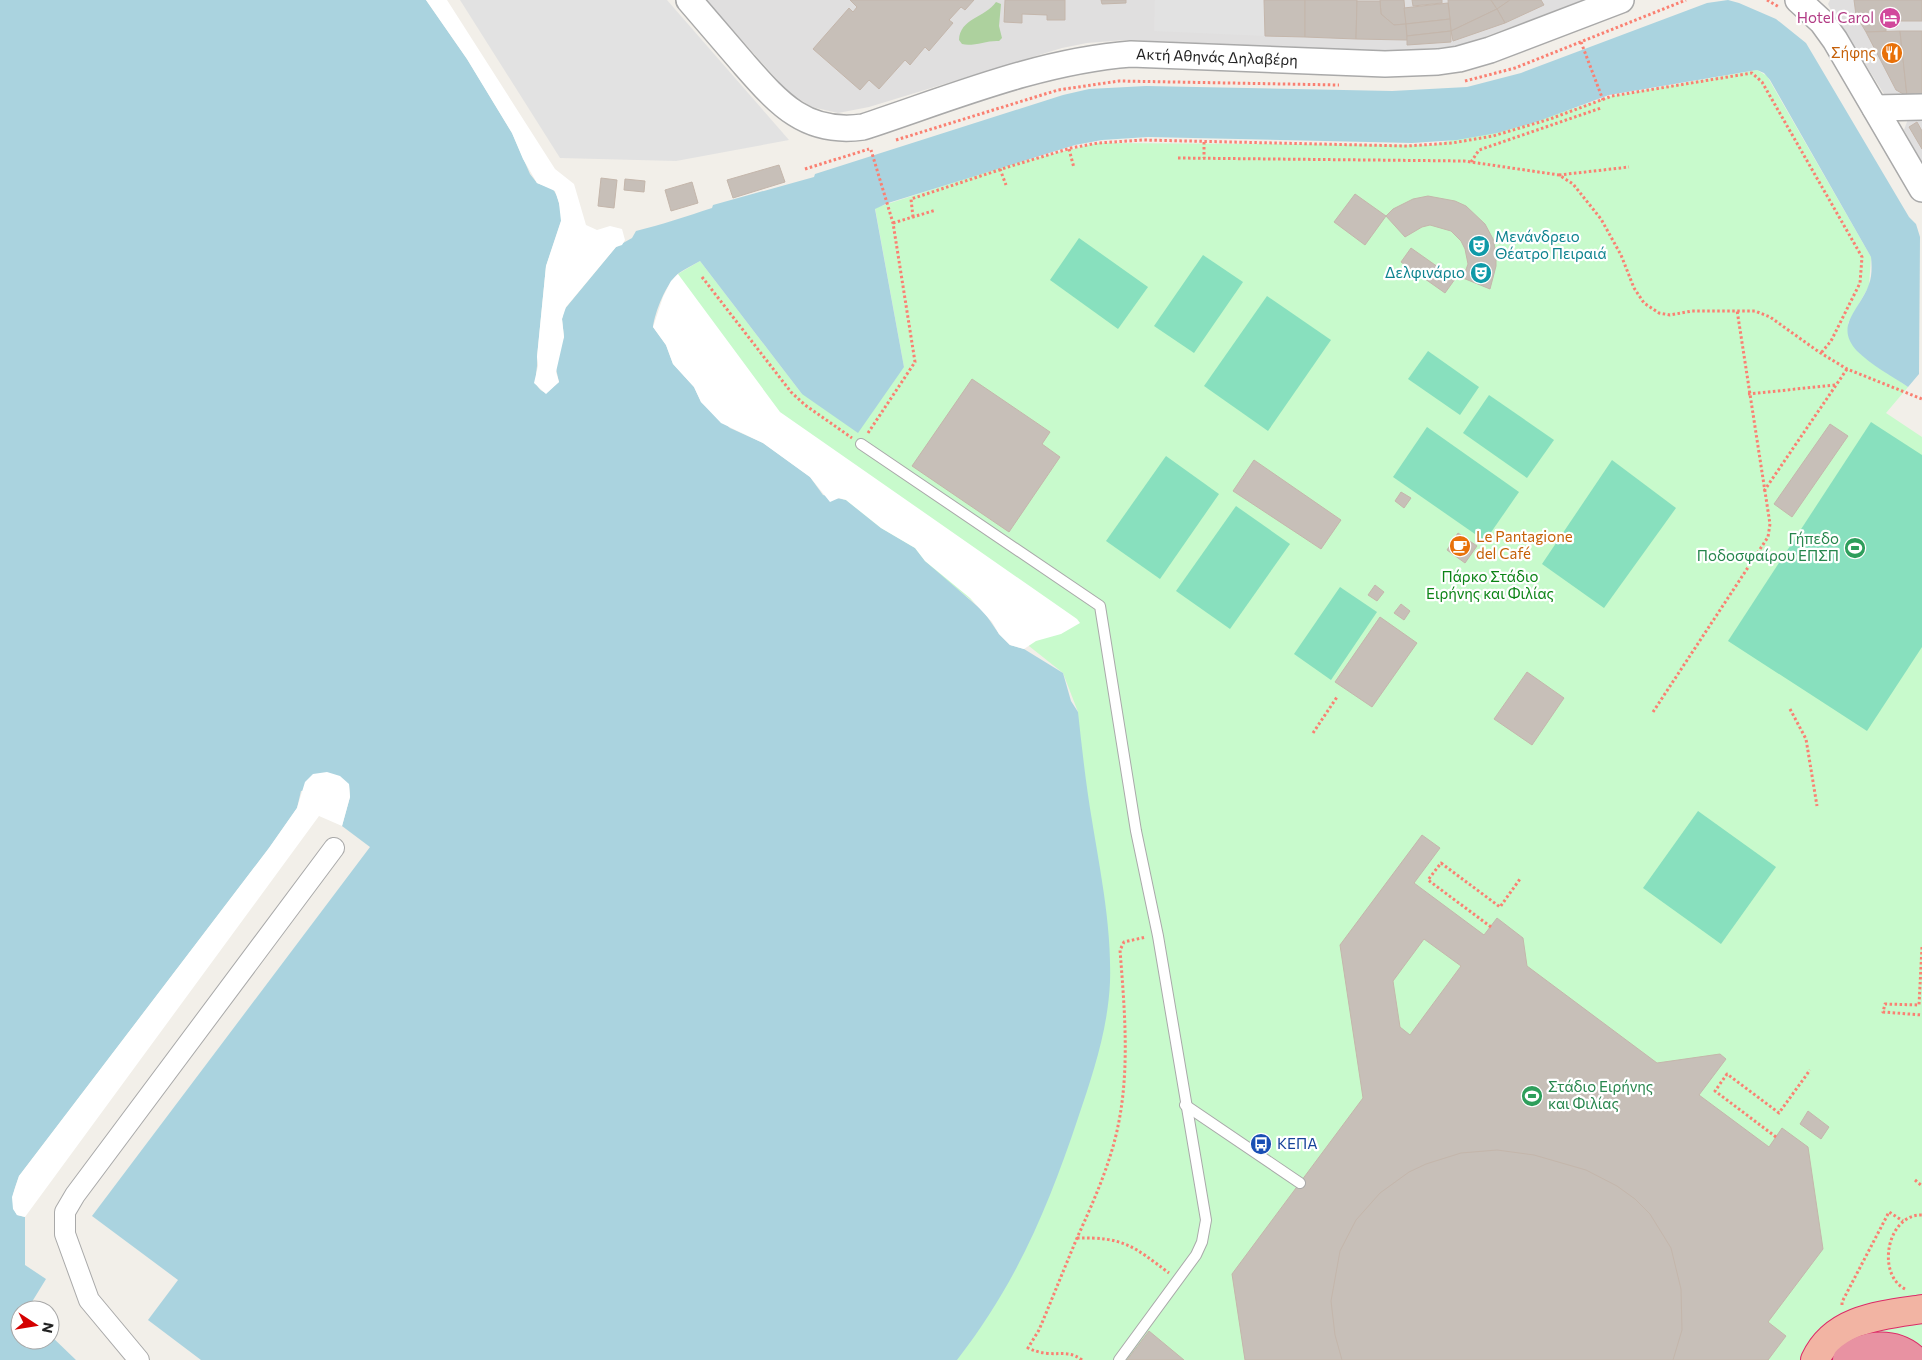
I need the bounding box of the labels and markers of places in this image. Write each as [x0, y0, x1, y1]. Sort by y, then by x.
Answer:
hotel icon: Hotel Carol [1878, 6, 1902, 30]
place label: Hotel Carol [1797, 8, 1874, 26]
restaurant icon: Σήφης [1880, 41, 1904, 65]
place label: Σήφης [1831, 43, 1876, 61]
place label: Μενάνδρειο Θέατρο Πειραιά [1495, 227, 1607, 262]
theatre icon: Μενάνδρειο Θέατρο Πειραιά [1467, 234, 1491, 258]
theatre icon: Δελφινάριο [1469, 261, 1493, 285]
place label: Δελφινάριο [1385, 263, 1465, 281]
place label: Le Pantagione del Café [1476, 527, 1573, 562]
place label: Γήπεδο Ποδοσφαίρου ΕΠΣΠ [1697, 529, 1839, 564]
cafe icon: Le Pantagione del Café [1448, 534, 1472, 558]
sports icon: Γήπεδο Ποδοσφαίρου ΕΠΣΠ [1843, 536, 1867, 560]
place label: Στάδιο Ειρήνης και Φιλίας [1548, 1077, 1653, 1112]
sports icon: Στάδιο Ειρήνης και Φιλίας [1520, 1084, 1544, 1108]
bus stop icon: ΚΕΠΑ [1249, 1132, 1273, 1156]
place label: ΚΕΠΑ [1277, 1134, 1318, 1152]

